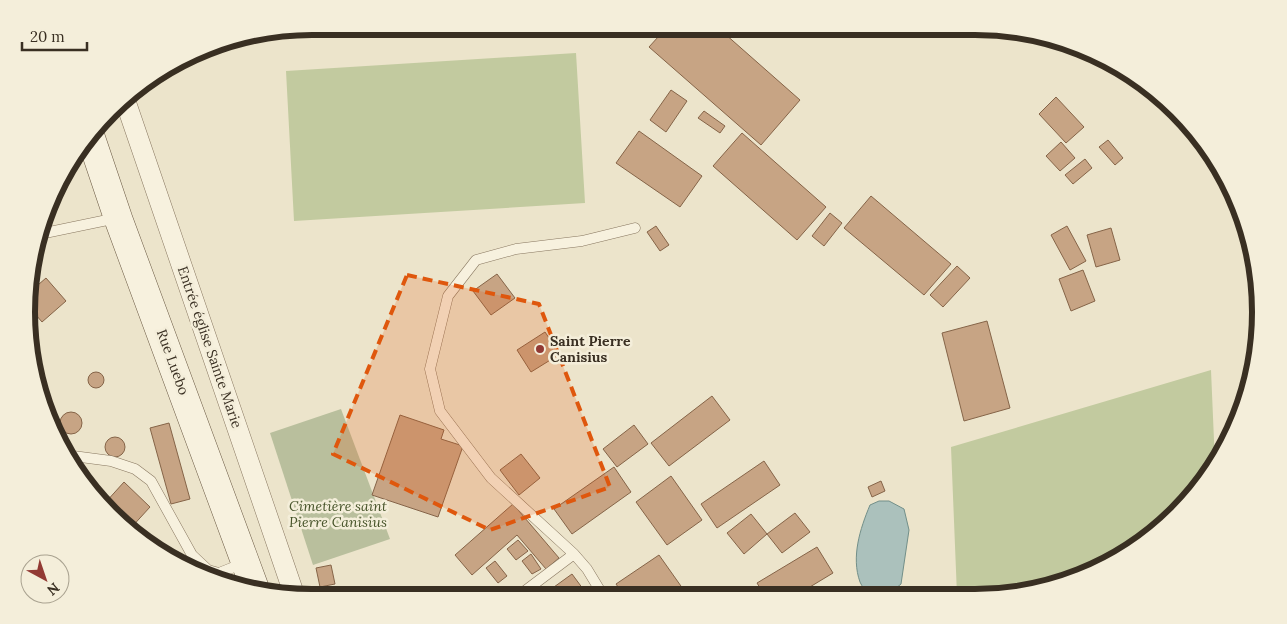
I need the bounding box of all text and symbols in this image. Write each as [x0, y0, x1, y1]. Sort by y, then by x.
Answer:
scale bar [22, 20, 88, 52]
text: 20 m [30, 27, 65, 46]
street label: Entrée église Sainte Marie [174, 264, 246, 431]
street label: Rue Luebo [153, 327, 193, 397]
place label: Saint Pierre Canisius [550, 332, 631, 366]
marker: Saint Pierre Canisius [534, 343, 546, 355]
park label: Cimetière saint Pierre Canisius [289, 497, 388, 531]
north arrow [20, 554, 70, 604]
text: N [43, 579, 63, 599]

